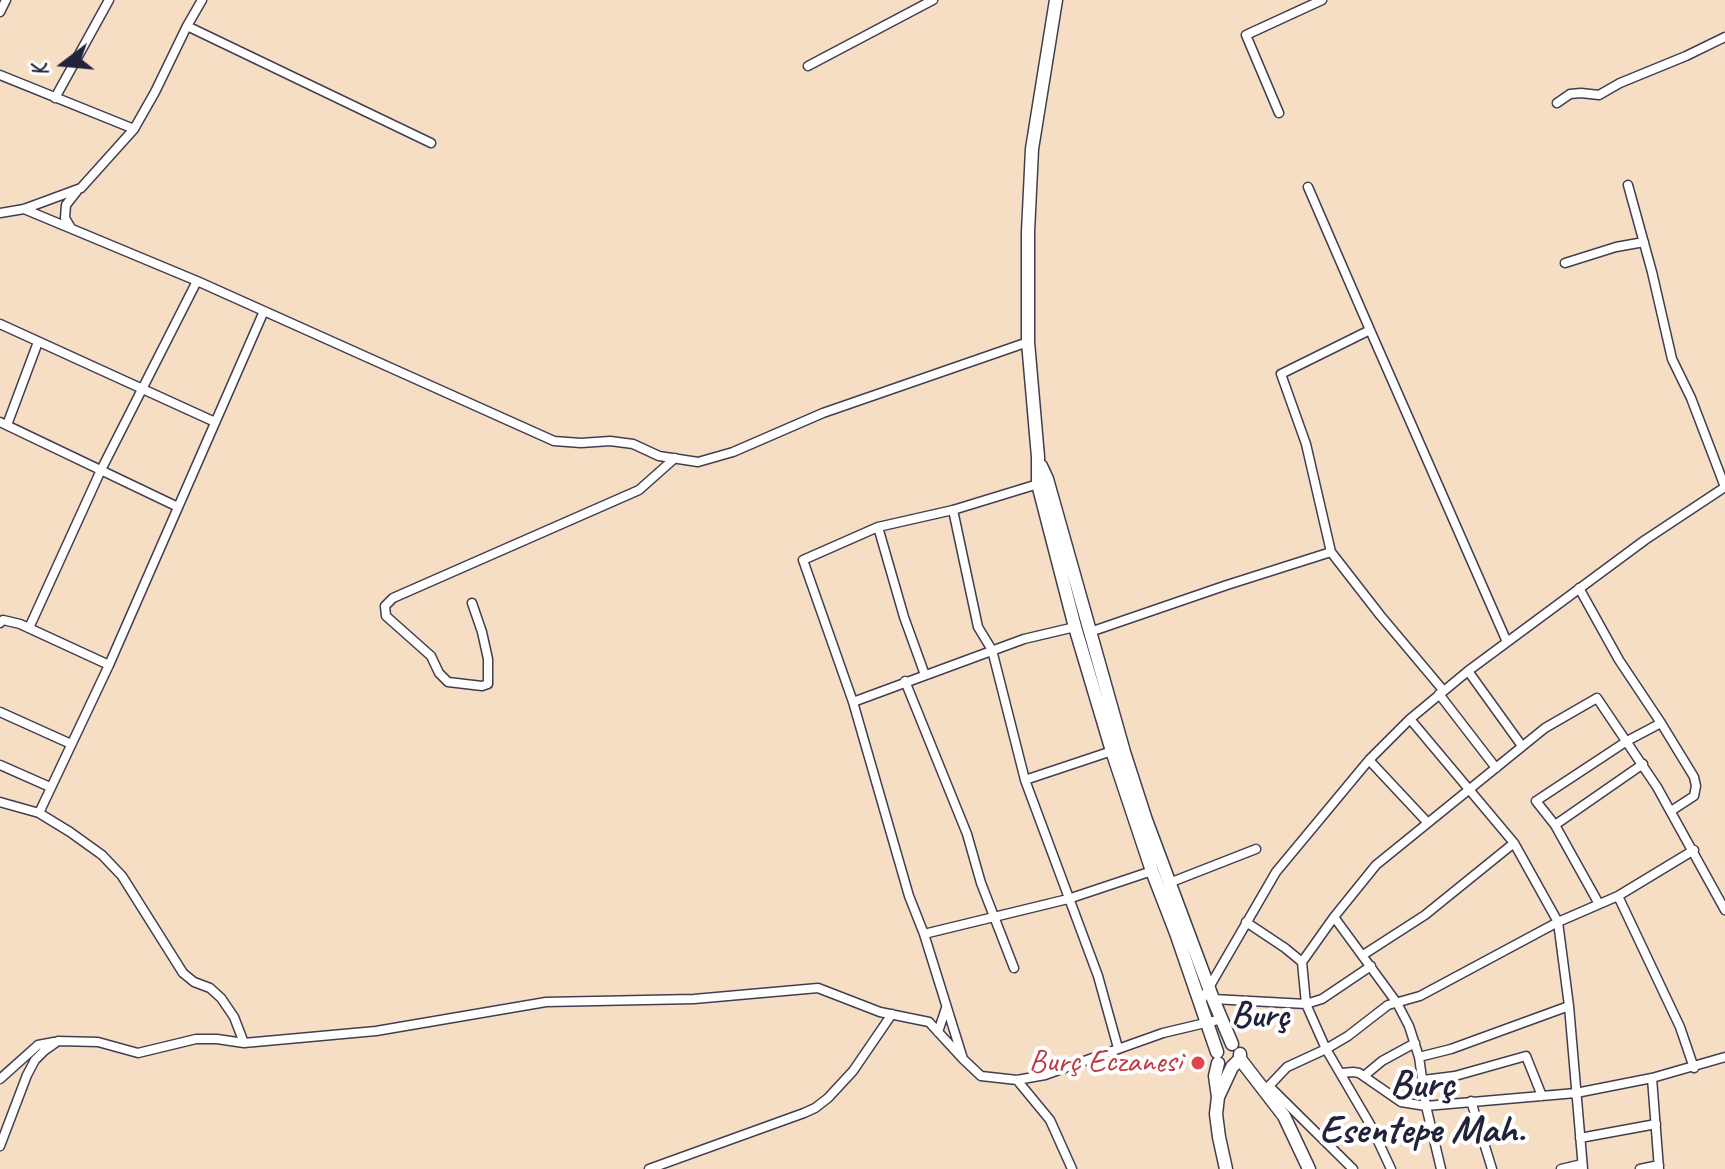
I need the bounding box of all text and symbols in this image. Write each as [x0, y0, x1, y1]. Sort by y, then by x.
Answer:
north arrow [24, 24, 104, 104]
text: K [26, 61, 56, 80]
district label: Burç [1231, 995, 1289, 1039]
place label: Burç Eczanesi [1029, 1044, 1182, 1082]
marker: Burç Eczanesi [1189, 1054, 1207, 1072]
district label: Burç Esentepe Mah. [1319, 1062, 1525, 1156]

